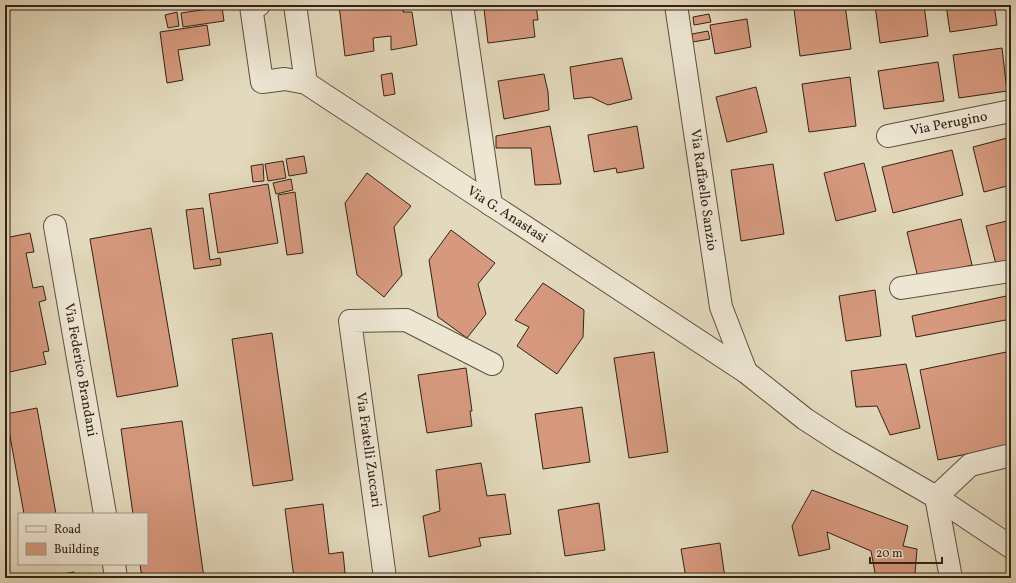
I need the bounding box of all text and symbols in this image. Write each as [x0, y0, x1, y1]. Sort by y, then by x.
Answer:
street label: Via Perugino [909, 107, 989, 141]
street label: Via Raffaello Sanzio [685, 128, 721, 252]
street label: Via G. Anastasi [463, 182, 551, 248]
street label: Via Federico Brandani [59, 302, 101, 438]
street label: Via Fratelli Zuccari [351, 391, 385, 509]
legend [18, 513, 148, 565]
text: Road [54, 522, 81, 538]
scale bar [870, 539, 942, 565]
text: Building [54, 542, 99, 558]
text: 20 m [876, 546, 903, 562]

